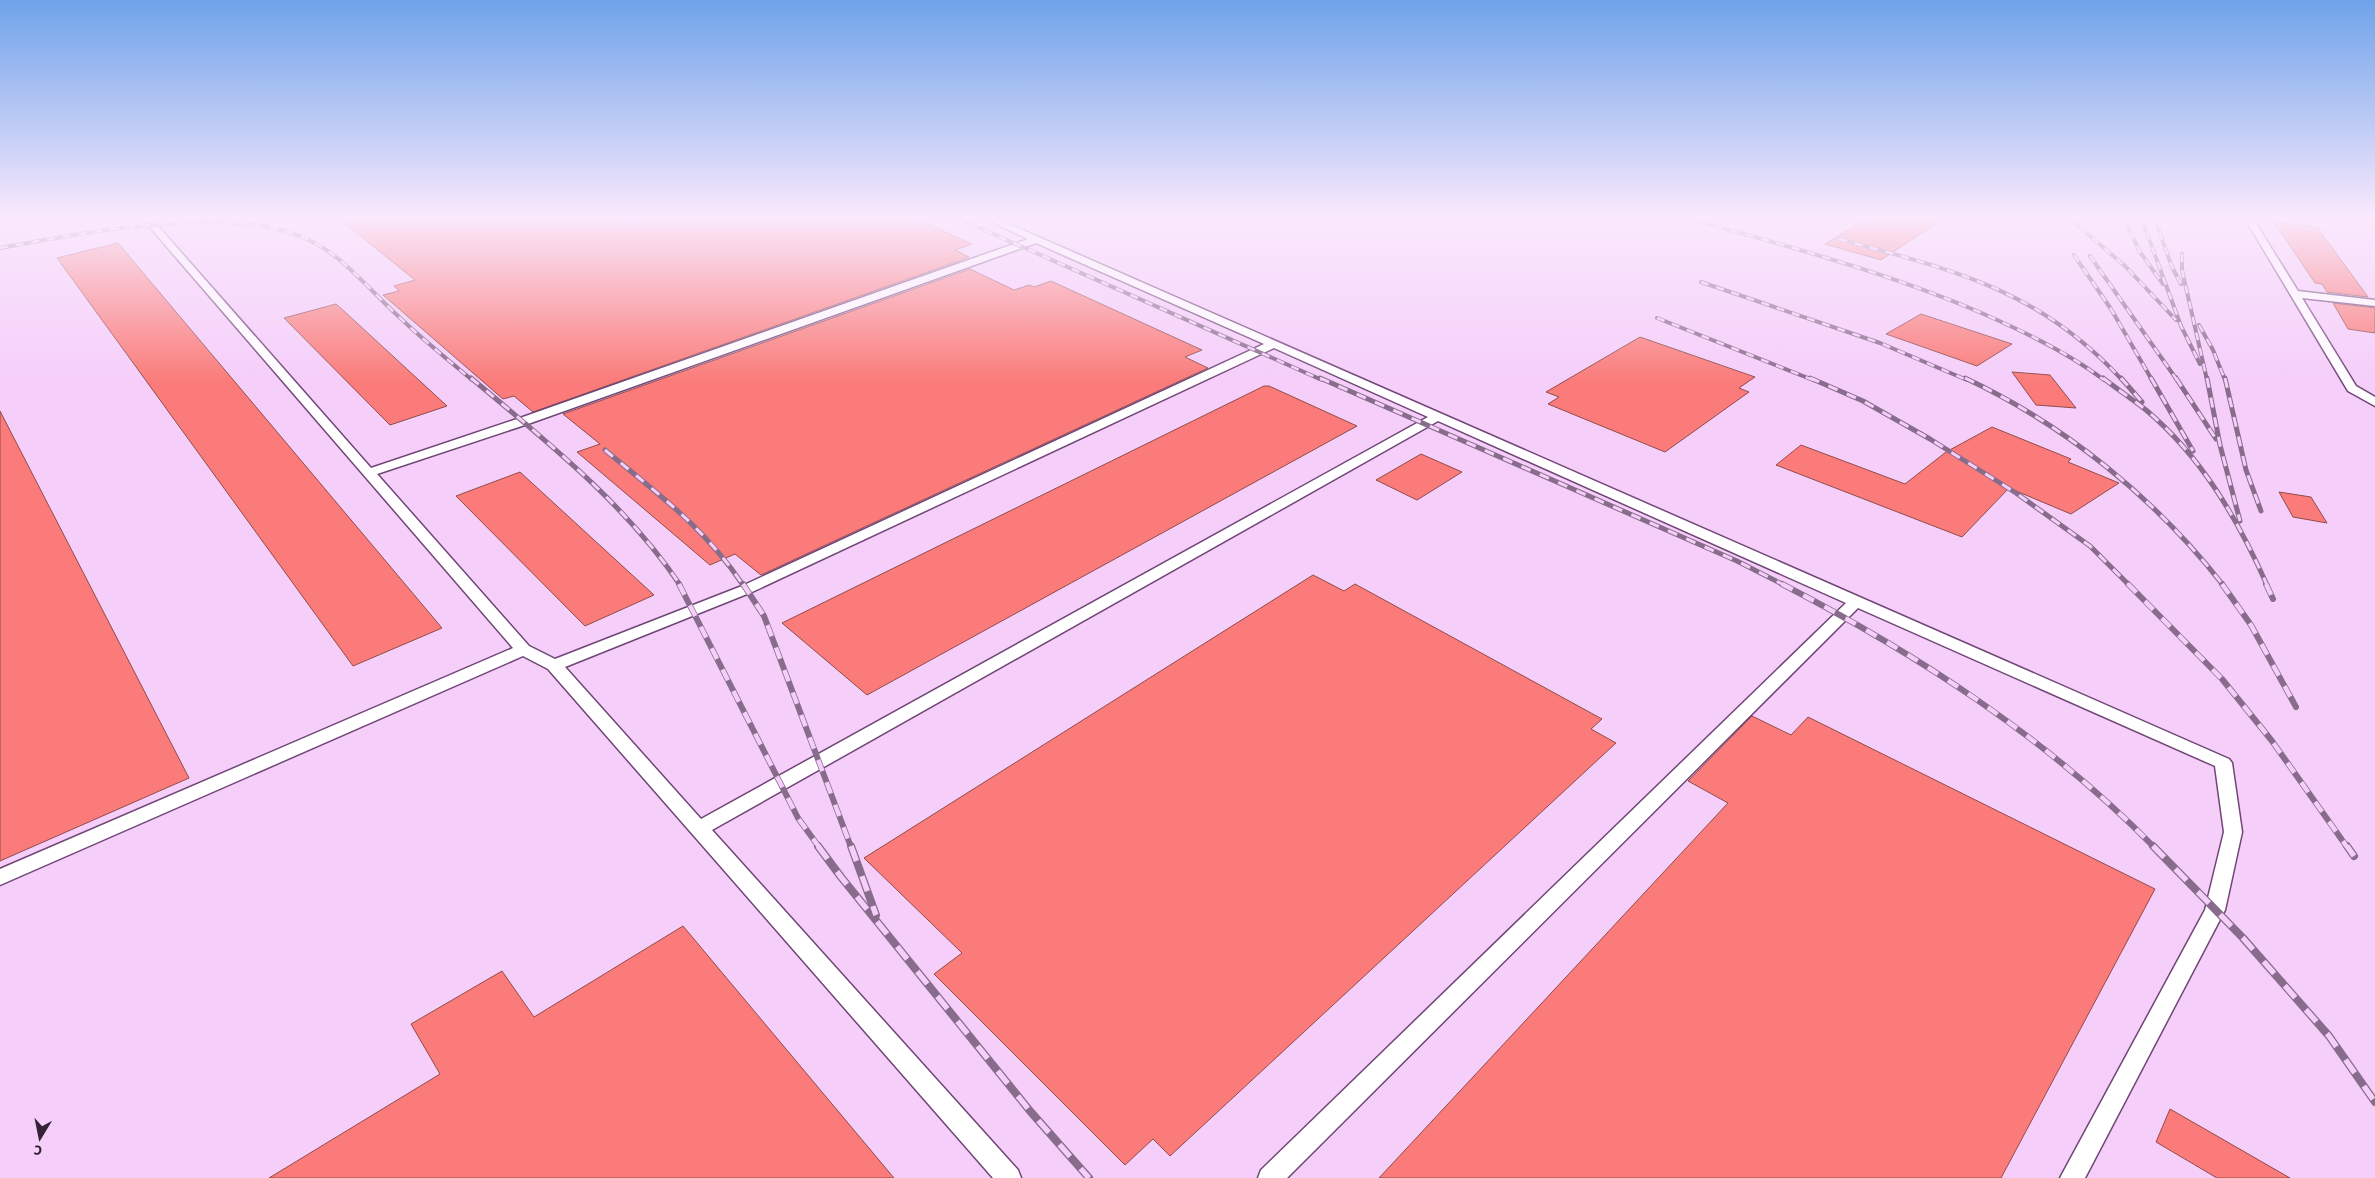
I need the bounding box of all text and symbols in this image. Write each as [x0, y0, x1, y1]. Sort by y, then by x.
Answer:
north arrow [15, 1113, 65, 1163]
text: С [32, 1139, 44, 1160]

